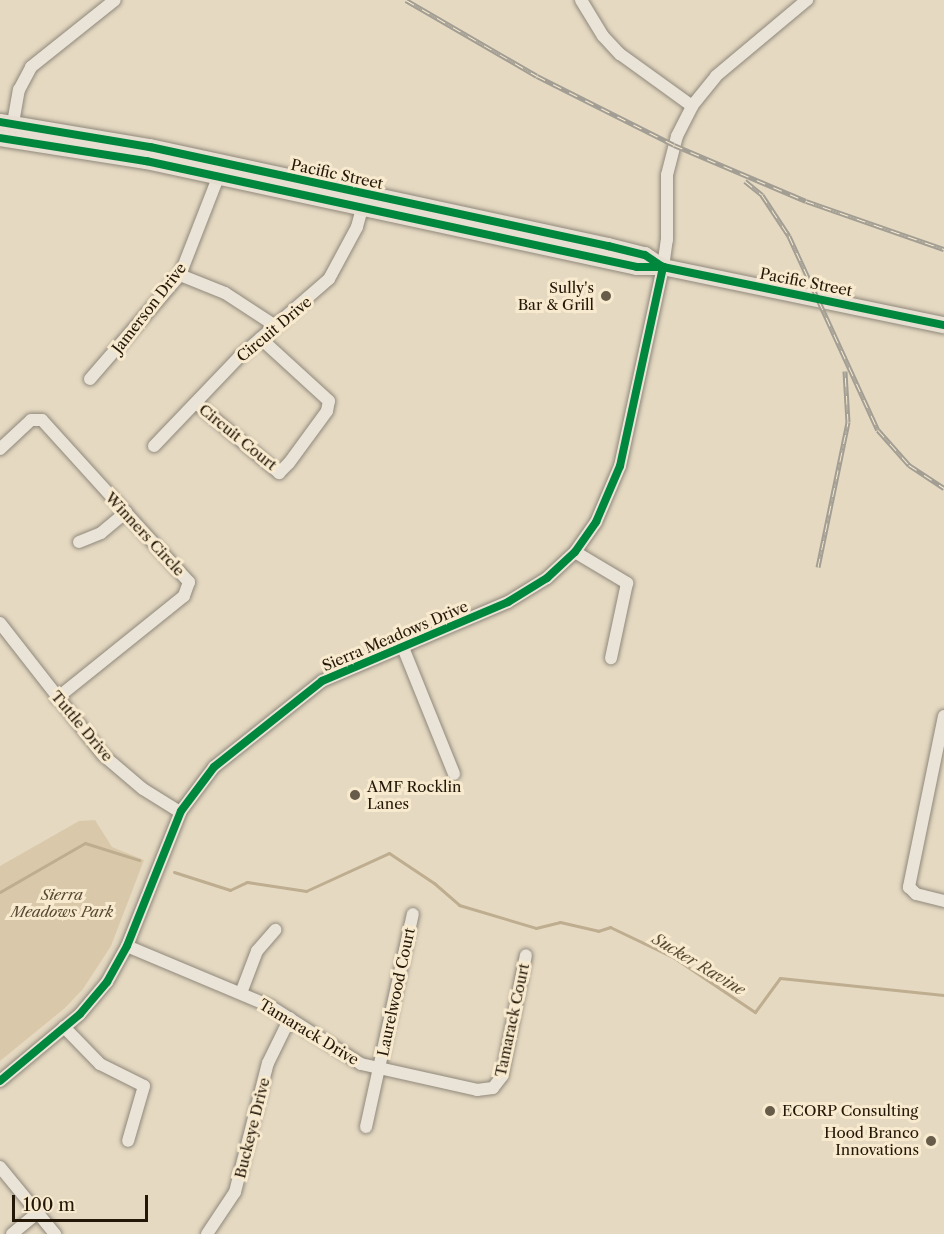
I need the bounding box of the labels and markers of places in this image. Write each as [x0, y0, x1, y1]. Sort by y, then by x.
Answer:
place label: Sully's Bar & Grill [517, 278, 594, 313]
marker: Sully's Bar & Grill [599, 289, 613, 303]
place label: AMF Rocklin Lanes [367, 777, 462, 812]
marker: AMF Rocklin Lanes [348, 788, 362, 802]
place label: ECORP Consulting [782, 1102, 919, 1120]
marker: ECORP Consulting [763, 1104, 777, 1118]
place label: Hood Branco Innovations [824, 1123, 919, 1158]
marker: Hood Branco Innovations [924, 1134, 938, 1148]

